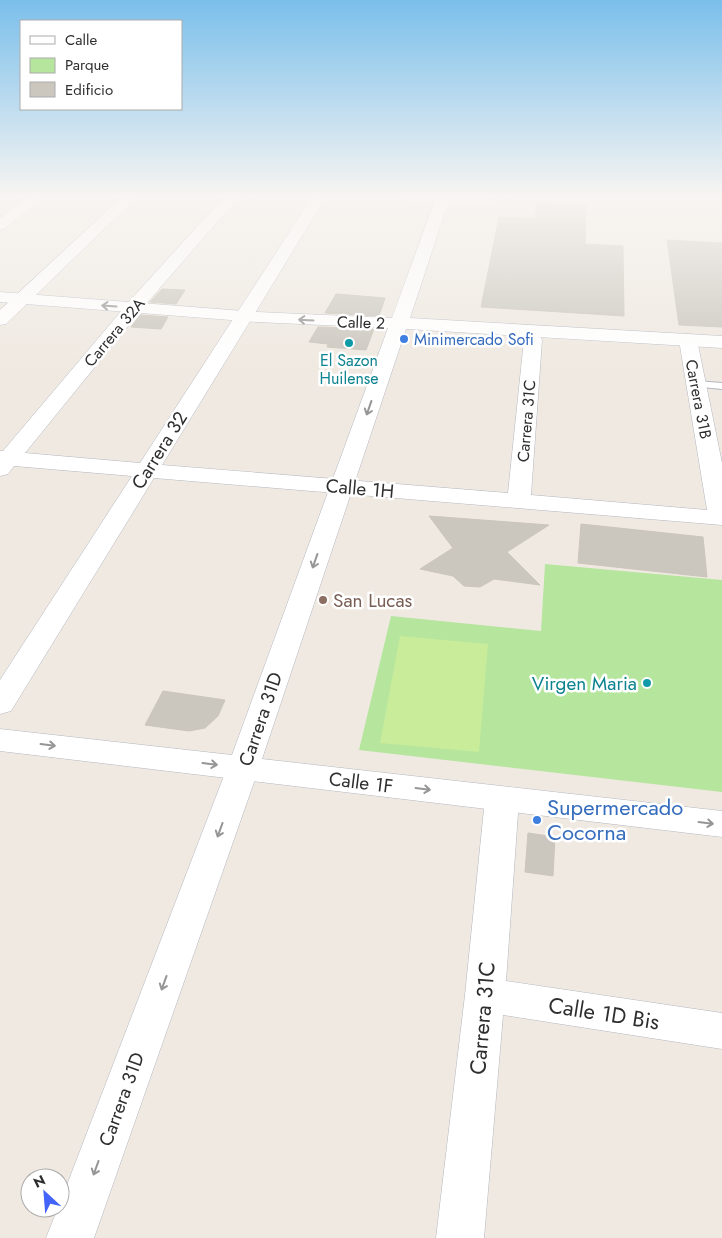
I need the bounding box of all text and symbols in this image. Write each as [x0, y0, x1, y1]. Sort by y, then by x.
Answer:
legend [20, 20, 182, 110]
text: Calle [65, 29, 97, 51]
text: Parque [65, 54, 109, 76]
text: Edificio [65, 79, 113, 101]
street label: Carrera 32A [79, 292, 150, 372]
one-way arrow [102, 301, 118, 310]
street label: Calle 2 [337, 310, 385, 335]
one-way arrow [299, 315, 315, 324]
place label: Minimercado Sofi [414, 328, 534, 351]
marker: Minimercado Sofi [398, 333, 410, 345]
marker: El Sazon Huilense [343, 337, 355, 349]
place label: El Sazon Huilense [319, 349, 379, 390]
street label: Carrera 31B [680, 357, 717, 441]
street label: Carrera 31C [511, 379, 542, 463]
one-way arrow [364, 400, 373, 415]
street label: Carrera 32 [125, 406, 194, 494]
street label: Calle 1H [325, 472, 395, 505]
one-way arrow [310, 553, 319, 569]
place label: San Lucas [333, 587, 413, 614]
marker: San Lucas [317, 594, 329, 606]
street label: Carrera 31D [232, 668, 289, 770]
place label: Virgen Maria [532, 670, 637, 697]
marker: Virgen Maria [641, 677, 653, 689]
one-way arrow [40, 740, 56, 750]
one-way arrow [201, 759, 217, 769]
street label: Calle 1F [327, 765, 395, 800]
one-way arrow [415, 785, 431, 795]
place label: Supermercado Cocorna [547, 791, 683, 848]
marker: Supermercado Cocorna [531, 814, 543, 826]
one-way arrow [698, 818, 714, 828]
one-way arrow [215, 822, 224, 838]
street label: Carrera 31C [461, 960, 503, 1076]
one-way arrow [159, 975, 168, 990]
street label: Calle 1D Bis [546, 988, 662, 1038]
street label: Carrera 31D [92, 1048, 151, 1150]
one-way arrow [91, 1160, 100, 1175]
north arrow [20, 1168, 70, 1218]
text: N [30, 1170, 49, 1193]

